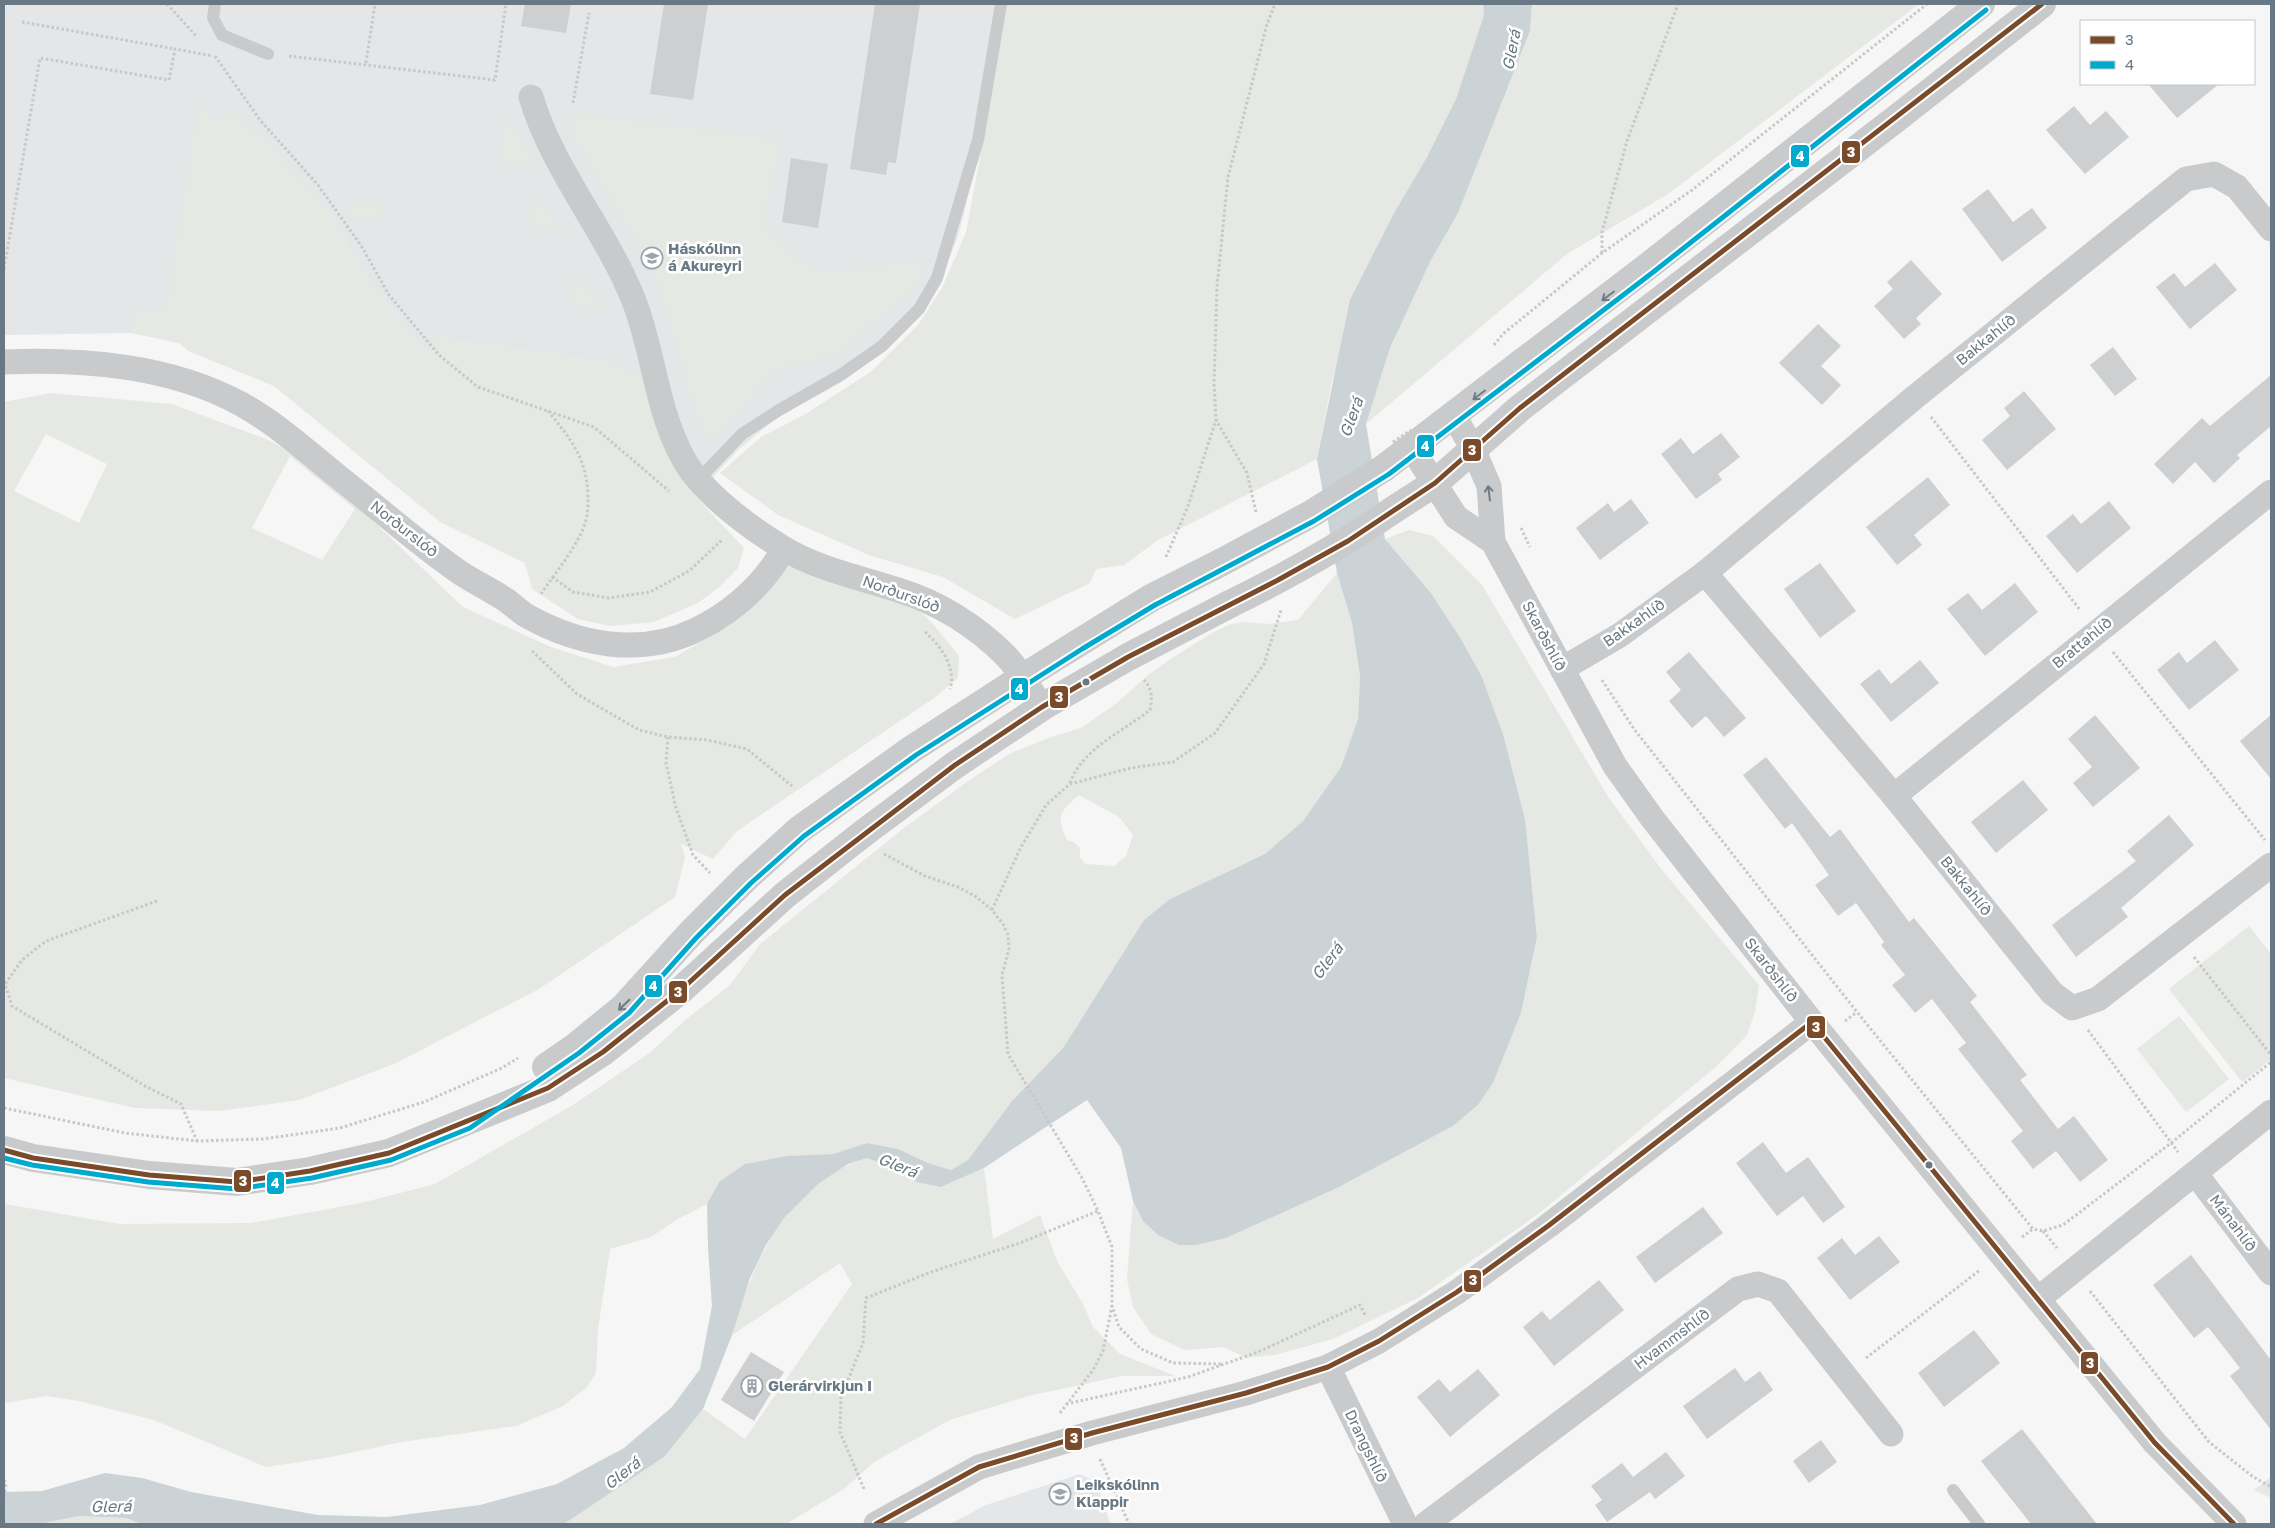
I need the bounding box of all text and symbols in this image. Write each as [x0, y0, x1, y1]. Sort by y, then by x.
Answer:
legend [2080, 20, 2255, 85]
water label: Glerá [1497, 26, 1525, 72]
text: 3 [2125, 30, 2134, 48]
text: 4 [2125, 55, 2134, 73]
line badge: 3 [1841, 140, 1861, 164]
text: 3 [1847, 143, 1855, 160]
line badge: 4 [1790, 144, 1810, 168]
text: 4 [1796, 147, 1805, 164]
place label: Háskólinn á Akureyri [668, 239, 742, 274]
school or university icon: Háskólinn á Akureyri [640, 246, 664, 270]
one-way arrow [1601, 291, 1615, 301]
street label: Bakkahlíð [1952, 310, 2019, 369]
one-way arrow [1473, 389, 1486, 400]
water label: Glerá [1335, 393, 1368, 440]
line badge: 4 [1416, 434, 1435, 458]
text: 4 [1421, 437, 1430, 454]
line badge: 3 [1462, 438, 1482, 462]
text: 3 [1468, 441, 1476, 458]
one-way arrow [1484, 486, 1494, 502]
street label: Norðurslóð [367, 496, 442, 560]
street label: Norðurslóð [860, 571, 942, 615]
street label: Bakkahlíð [1599, 594, 1668, 650]
street label: Skarðshlíð [1519, 598, 1571, 673]
street label: Brattahlíð [2048, 613, 2115, 672]
line badge: 4 [1010, 677, 1029, 701]
unlabelled marker [1081, 677, 1091, 687]
text: 4 [1015, 680, 1024, 697]
line badge: 3 [1049, 685, 1069, 709]
text: 3 [1055, 688, 1063, 705]
street label: Bakkahlíð [1937, 852, 1996, 919]
street label: Skarðshlíð [1741, 934, 1802, 1005]
water label: Glerá [1307, 937, 1348, 983]
line badge: 4 [644, 974, 663, 998]
text: 4 [649, 977, 658, 994]
line badge: 3 [668, 980, 688, 1004]
text: 3 [674, 983, 682, 1000]
one-way arrow [618, 999, 630, 1011]
line badge: 3 [1806, 1015, 1826, 1039]
text: 3 [1812, 1018, 1820, 1035]
water label: Glerá [875, 1148, 922, 1183]
unlabelled marker [1924, 1160, 1934, 1170]
line badge: 3 [233, 1169, 252, 1193]
line badge: 4 [266, 1171, 285, 1195]
text: 3 [239, 1172, 247, 1189]
text: 4 [271, 1174, 280, 1191]
street label: Mánahlíð [2207, 1191, 2261, 1254]
line badge: 3 [1463, 1269, 1482, 1293]
text: 3 [1469, 1271, 1477, 1288]
street label: Hvammshlíð [1630, 1304, 1713, 1372]
line badge: 3 [2080, 1351, 2099, 1375]
text: 3 [2086, 1354, 2094, 1371]
building icon: Glerárvirkjun I [740, 1374, 764, 1398]
place label: Glerárvirkjun I [768, 1376, 872, 1394]
street label: Drangshlíð [1342, 1407, 1392, 1485]
line badge: 3 [1064, 1427, 1083, 1451]
text: 3 [1070, 1429, 1078, 1446]
water label: Glerá [600, 1451, 646, 1493]
place label: Leikskólinn Klappir [1076, 1475, 1159, 1510]
school or university icon: Leikskólinn Klappir [1048, 1482, 1072, 1506]
water label: Glerá [91, 1496, 133, 1516]

